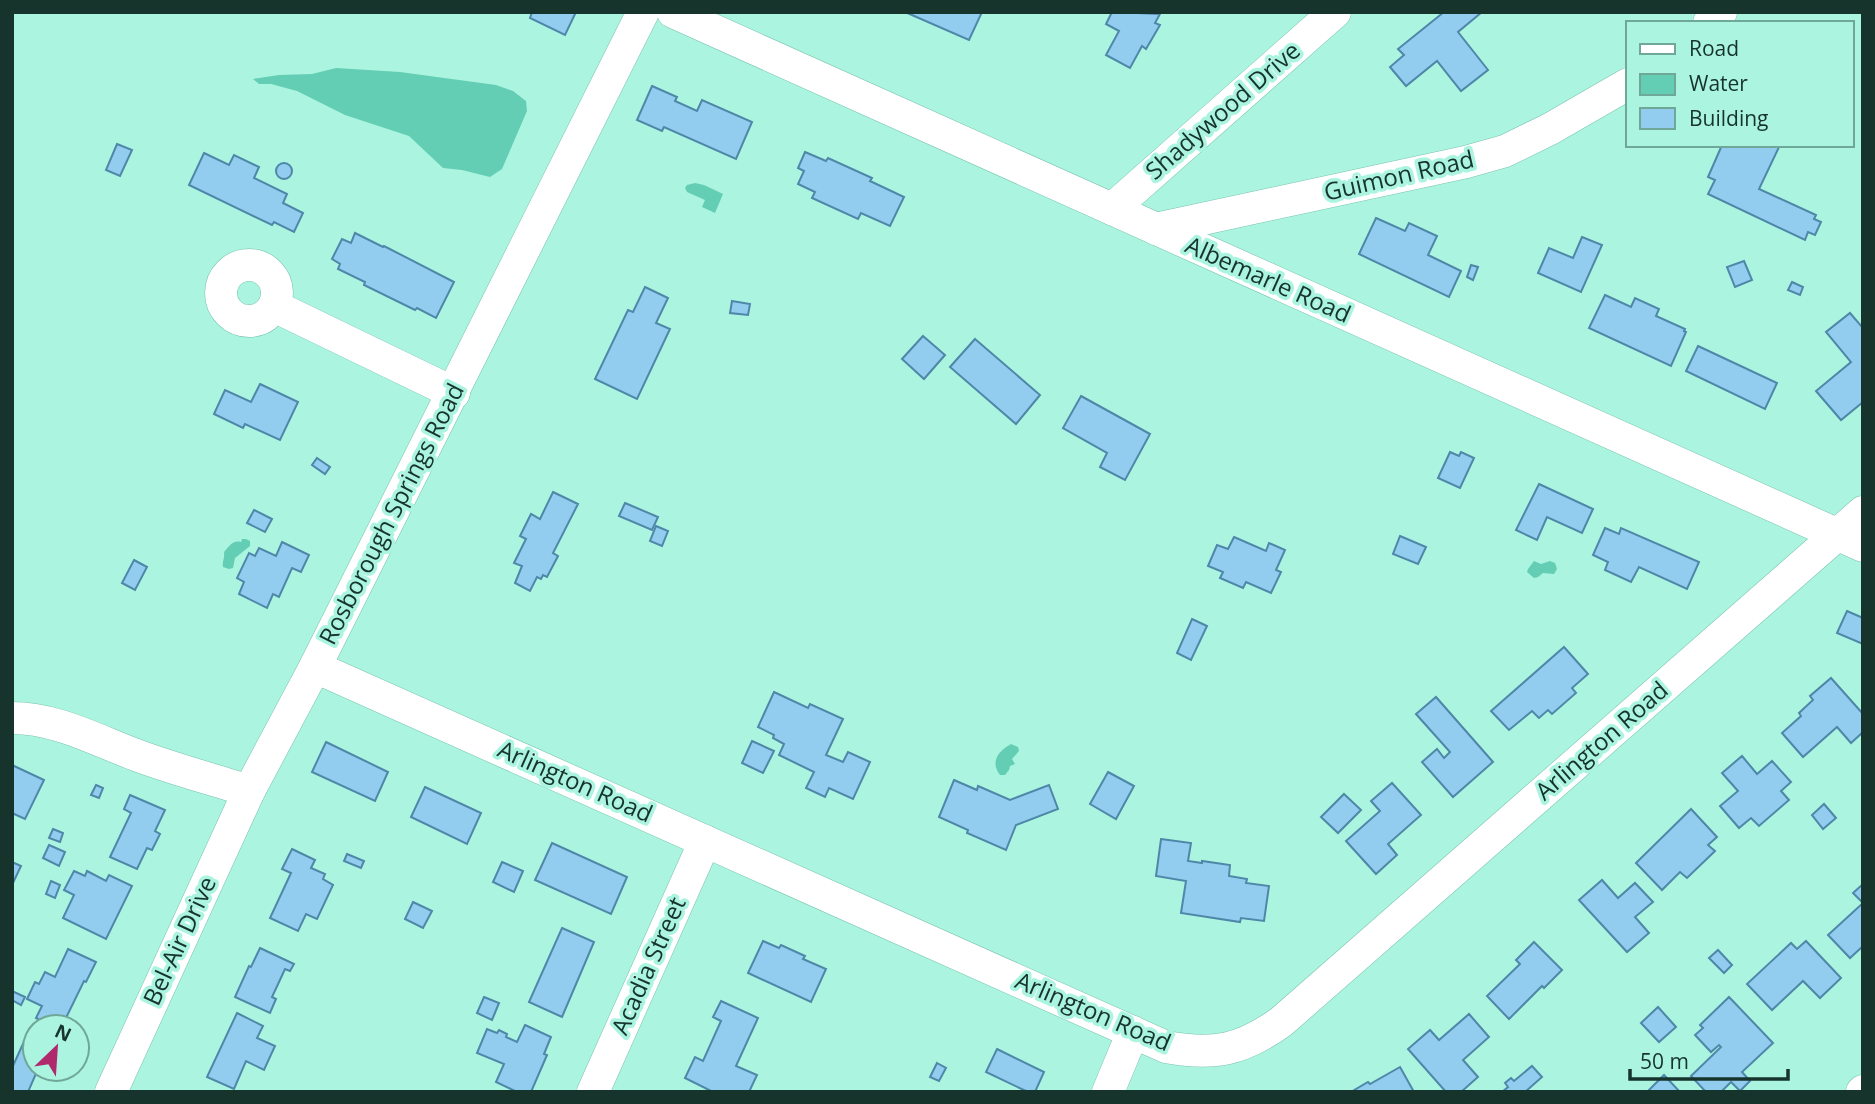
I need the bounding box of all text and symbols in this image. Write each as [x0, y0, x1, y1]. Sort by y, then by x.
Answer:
legend [1626, 21, 1854, 147]
street label: Shadywood Drive [1138, 33, 1306, 186]
text: Road [1689, 34, 1739, 62]
text: Water [1689, 69, 1748, 97]
text: Building [1689, 104, 1768, 132]
street label: Guimon Road [1320, 141, 1477, 208]
street label: Albemarle Road [1181, 227, 1357, 330]
street label: Rosborough Springs Road [310, 377, 471, 650]
street label: Arlington Road [1528, 673, 1675, 807]
street label: Arlington Road [493, 732, 658, 829]
street label: Bel-Air Drive [134, 870, 223, 1010]
street label: Acadia Street [603, 891, 693, 1039]
street label: Arlington Road [1011, 963, 1176, 1058]
north arrow [21, 1013, 91, 1083]
text: N [51, 1018, 76, 1048]
scale bar [1630, 1038, 1787, 1082]
text: 50 m [1640, 1047, 1689, 1075]

